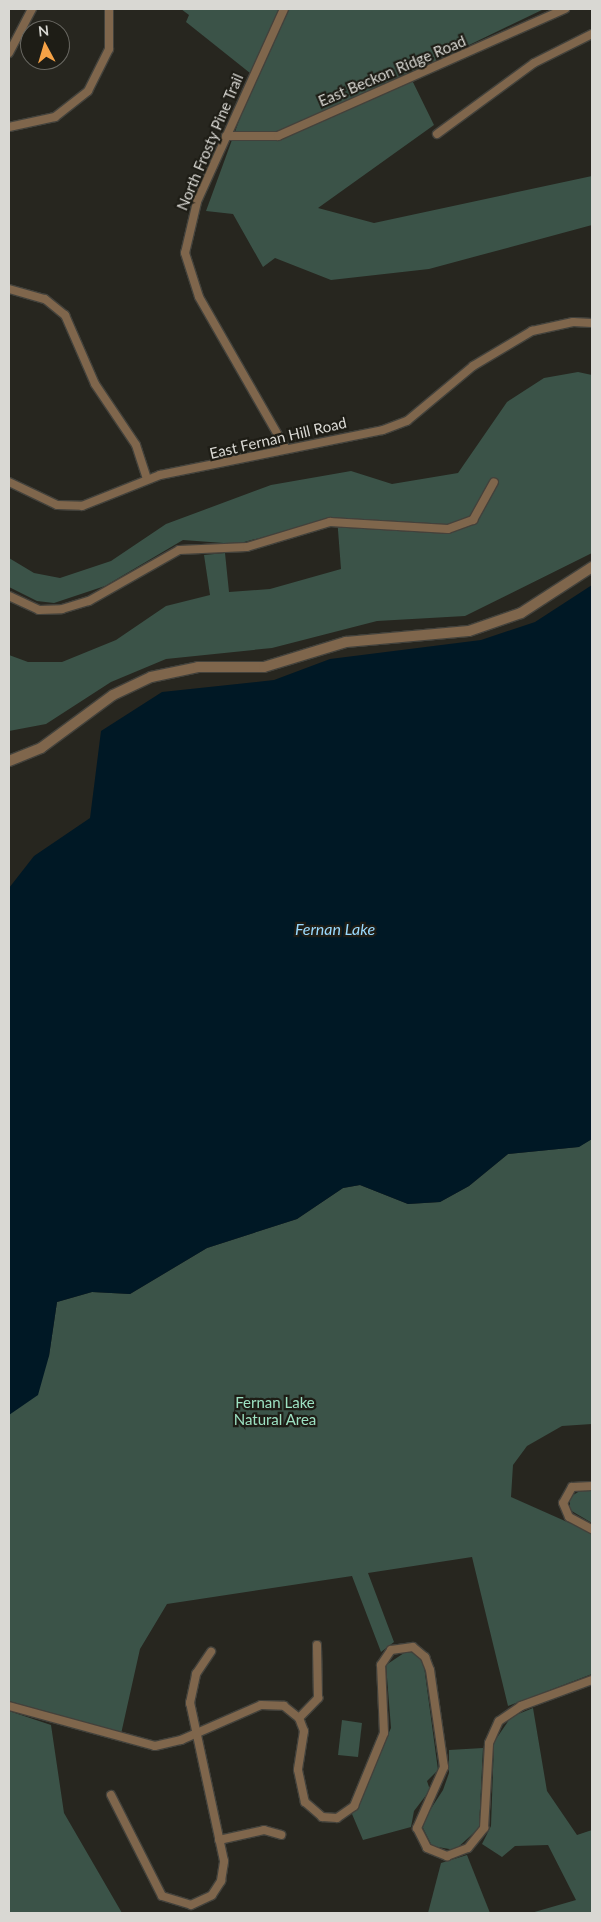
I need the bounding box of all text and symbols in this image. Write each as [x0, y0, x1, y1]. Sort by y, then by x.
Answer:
north arrow [20, 20, 70, 70]
text: N [37, 22, 50, 40]
street label: East Beckon Ridge Road [316, 32, 468, 110]
street label: North Frosty Pine Trail [173, 71, 247, 213]
street label: East Fernan Hill Road [208, 413, 348, 463]
water label: Fernan Lake [295, 919, 375, 939]
park label: Fernan Lake Natural Area [233, 1393, 317, 1428]

